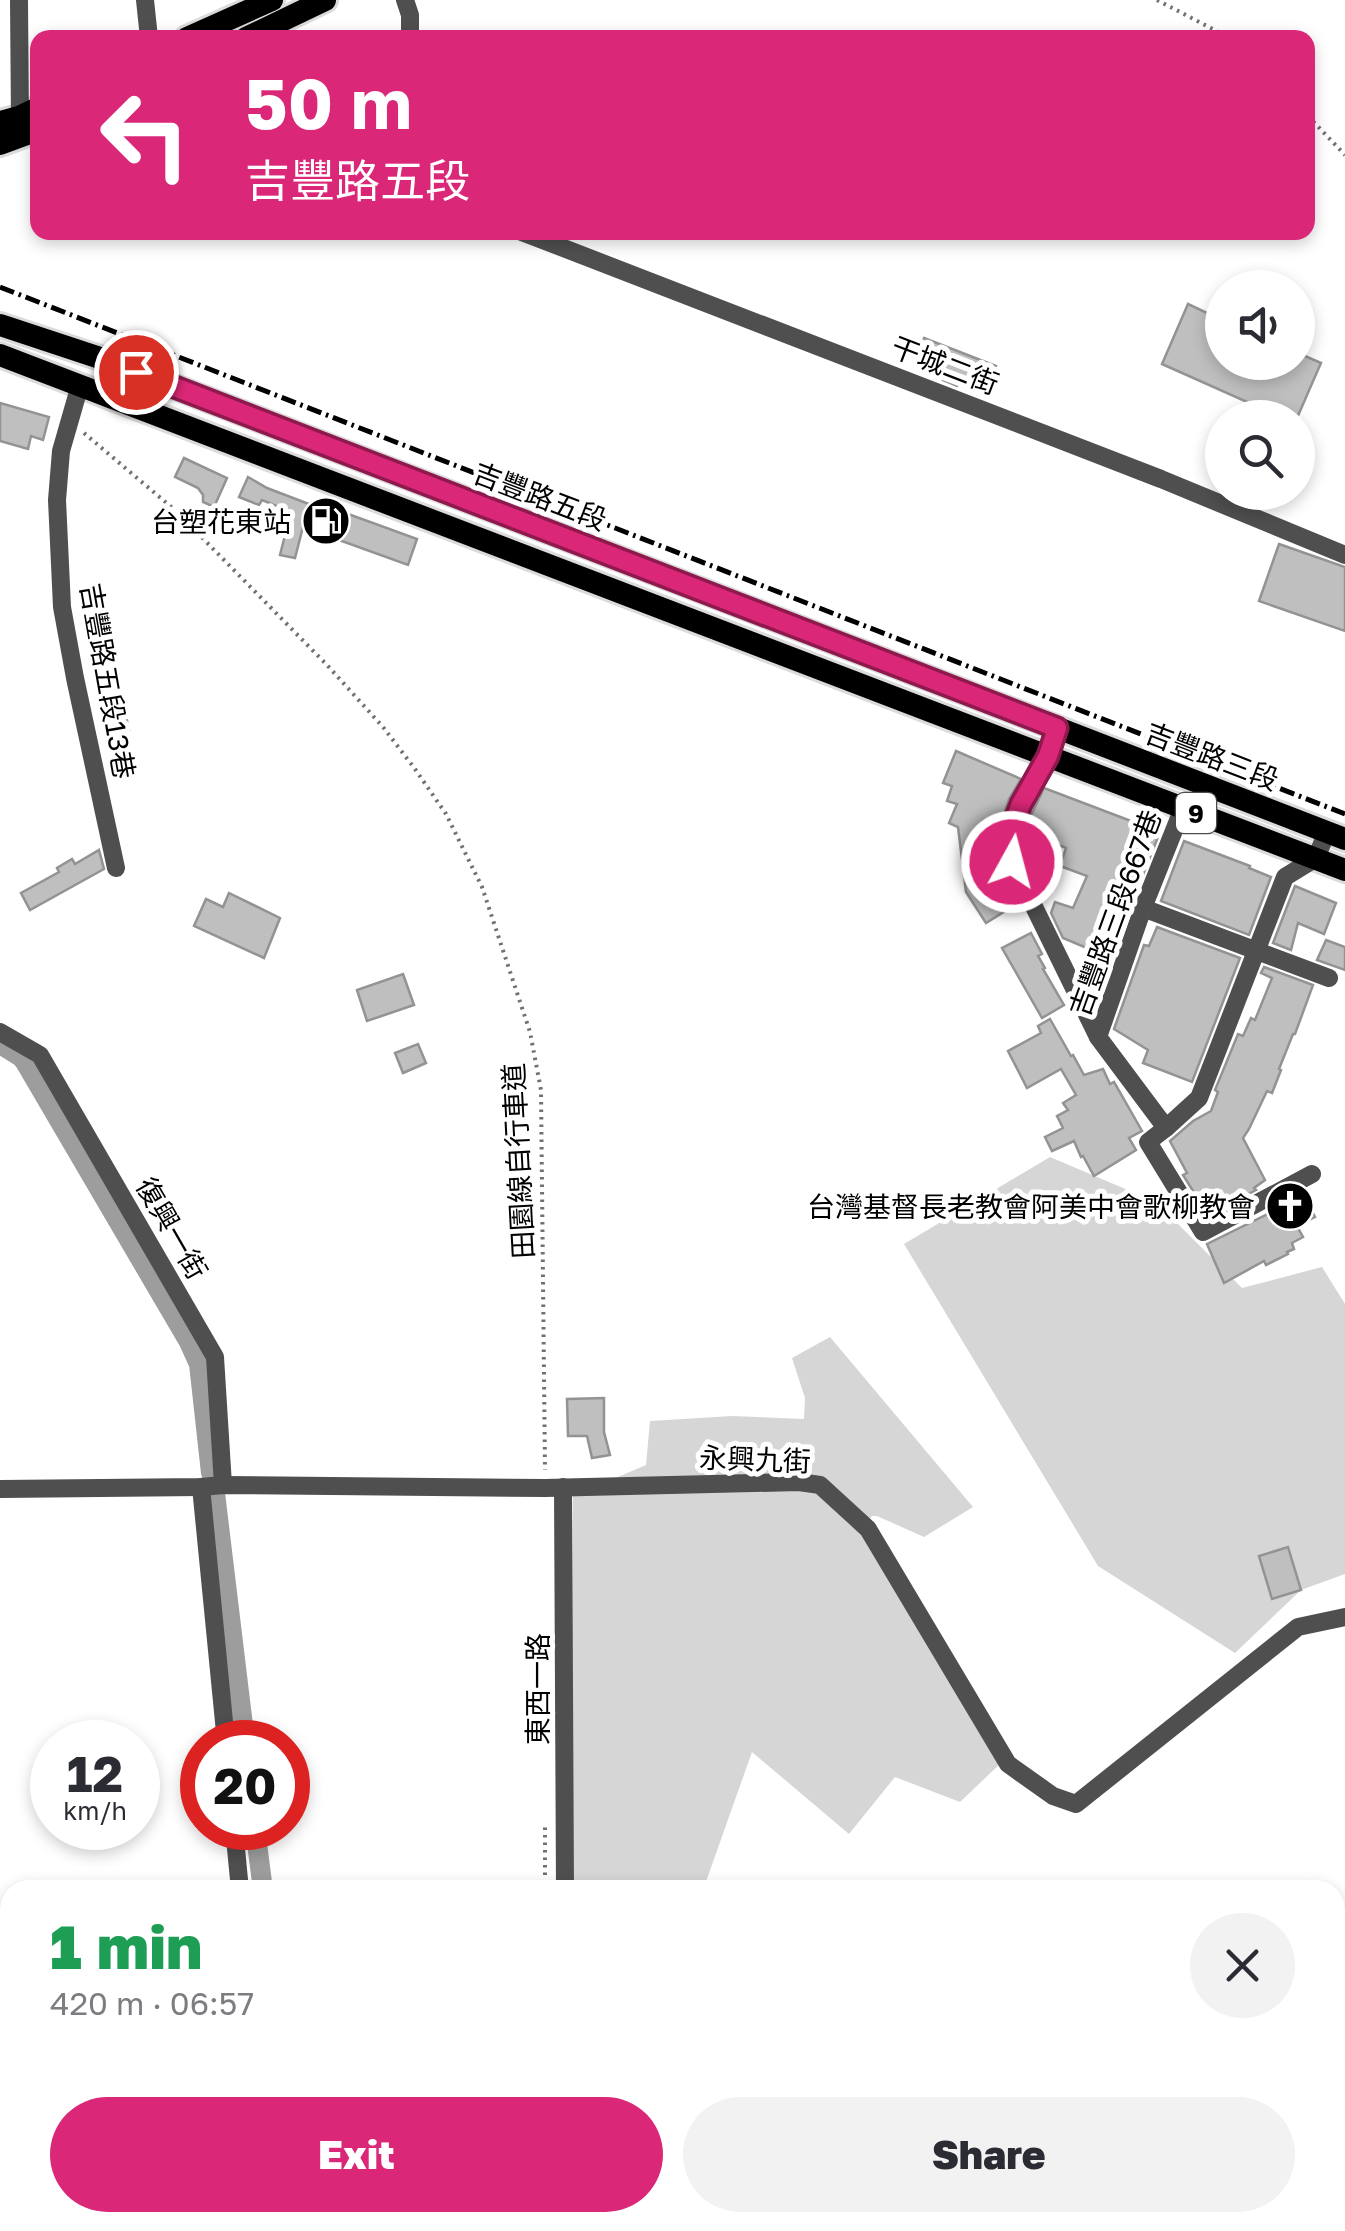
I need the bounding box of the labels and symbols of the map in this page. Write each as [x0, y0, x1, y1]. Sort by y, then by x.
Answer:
pin [94, 330, 179, 415]
street label: 干城二街 [887, 330, 1003, 400]
street label: 吉豐路五段 [469, 456, 611, 536]
fuel station icon: 台塑花東站 [300, 495, 352, 547]
place label: 台塑花東站 [151, 505, 291, 538]
street label: 吉豐路五段13巷 [75, 581, 141, 781]
street label: 吉豐路三段 [1141, 716, 1283, 796]
road number: 9 [1176, 793, 1216, 833]
street label: 吉豐路三段667巷 [1062, 806, 1168, 1020]
position arrow [960, 810, 1064, 914]
street label: 田園線自行車道 [496, 1062, 540, 1260]
street label: 復興一街 [130, 1171, 214, 1285]
church icon: 台灣基督長老教會阿美中會歌柳教會 [1264, 1180, 1316, 1232]
place label: 台灣基督長老教會阿美中會歌柳教會 [807, 1190, 1255, 1223]
street label: 永興九街 [698, 1441, 812, 1477]
street label: 東西一路 [521, 1633, 554, 1745]
speed limit sign: 20 [180, 1720, 310, 1850]

